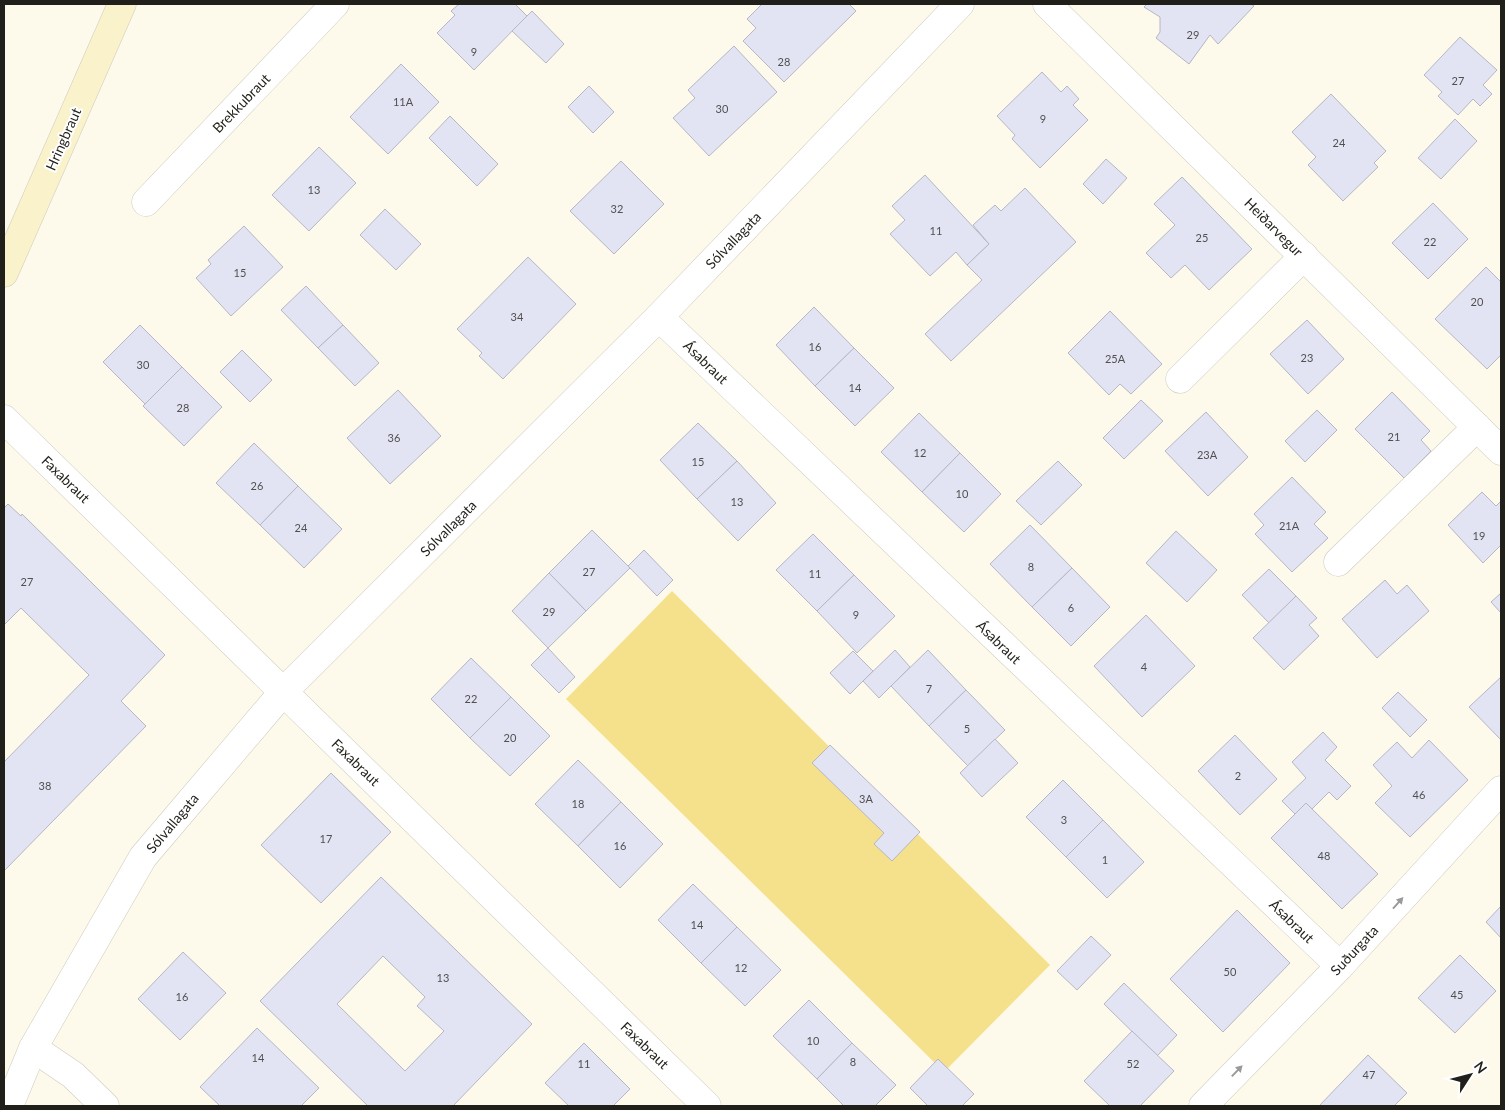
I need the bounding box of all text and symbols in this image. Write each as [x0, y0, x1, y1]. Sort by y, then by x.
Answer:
house number: 29 [1187, 28, 1199, 41]
house number: 9 [471, 45, 477, 58]
house number: 28 [778, 55, 790, 68]
street label: Brekkubraut [209, 70, 273, 136]
house number: 27 [1452, 74, 1464, 87]
house number: 11A [393, 95, 414, 108]
house number: 30 [716, 102, 729, 115]
street label: Hringbraut [42, 105, 84, 173]
house number: 9 [1040, 112, 1046, 125]
house number: 24 [1333, 136, 1346, 149]
house number: 13 [308, 183, 320, 196]
street label: Heiðarvegur [1241, 194, 1307, 260]
house number: 32 [611, 202, 623, 215]
street label: Sólvallagata [702, 208, 764, 272]
house number: 11 [930, 224, 942, 237]
house number: 25 [1196, 231, 1208, 244]
house number: 22 [1424, 235, 1436, 248]
house number: 15 [234, 266, 246, 279]
house number: 20 [1471, 295, 1484, 308]
house number: 34 [511, 310, 524, 323]
street label: Ásabraut [680, 337, 732, 387]
house number: 16 [809, 340, 821, 353]
house number: 23 [1301, 351, 1313, 364]
house number: 25A [1105, 352, 1126, 365]
house number: 30 [137, 358, 150, 371]
house number: 14 [849, 381, 862, 394]
house number: 28 [177, 401, 189, 414]
house number: 21 [1388, 430, 1400, 443]
house number: 36 [388, 431, 400, 444]
house number: 12 [914, 446, 926, 459]
house number: 23A [1197, 448, 1218, 461]
street label: Faxabraut [38, 452, 94, 506]
house number: 15 [692, 455, 704, 468]
house number: 26 [251, 479, 263, 492]
house number: 10 [956, 487, 969, 500]
house number: 13 [731, 495, 743, 508]
street label: Sólvallagata [416, 496, 480, 560]
house number: 21A [1279, 519, 1300, 532]
house number: 24 [295, 521, 308, 534]
house number: 19 [1473, 529, 1485, 542]
house number: 8 [1028, 560, 1034, 573]
house number: 27 [583, 565, 595, 578]
house number: 11 [809, 567, 821, 580]
house number: 27 [21, 575, 33, 588]
house number: 6 [1068, 601, 1074, 614]
house number: 29 [543, 605, 555, 618]
house number: 9 [853, 608, 859, 621]
street label: Ásabraut [973, 617, 1025, 667]
house number: 4 [1141, 660, 1148, 673]
house number: 7 [926, 682, 932, 695]
house number: 22 [465, 692, 477, 705]
house number: 5 [964, 722, 970, 735]
house number: 20 [504, 731, 517, 744]
street label: Faxabraut [328, 735, 384, 789]
house number: 2 [1235, 769, 1241, 782]
house number: 38 [39, 779, 51, 792]
house number: 46 [1413, 788, 1425, 801]
street label: Sólvallagata [142, 790, 202, 856]
house number: 3A [859, 792, 873, 805]
house number: 18 [572, 797, 584, 810]
house number: 3 [1061, 813, 1067, 826]
house number: 17 [320, 832, 332, 845]
house number: 16 [614, 839, 626, 852]
house number: 48 [1318, 849, 1330, 862]
house number: 1 [1102, 853, 1108, 866]
street label: Ásabraut [1266, 896, 1318, 946]
one-way arrow [1392, 897, 1404, 909]
house number: 14 [691, 918, 704, 931]
street label: Suðurgata [1327, 921, 1381, 978]
house number: 12 [735, 961, 747, 974]
house number: 50 [1224, 965, 1237, 978]
house number: 13 [437, 971, 449, 984]
house number: 45 [1451, 988, 1463, 1001]
house number: 16 [176, 990, 188, 1003]
street label: Faxabraut [617, 1018, 673, 1072]
house number: 10 [807, 1034, 820, 1047]
north arrow [1445, 1050, 1495, 1100]
house number: 14 [252, 1051, 265, 1064]
house number: 8 [850, 1055, 856, 1068]
house number: 11 [578, 1057, 590, 1070]
house number: 52 [1127, 1057, 1139, 1070]
text: N [1471, 1058, 1491, 1076]
one-way arrow [1231, 1066, 1243, 1078]
house number: 47 [1363, 1068, 1375, 1081]

